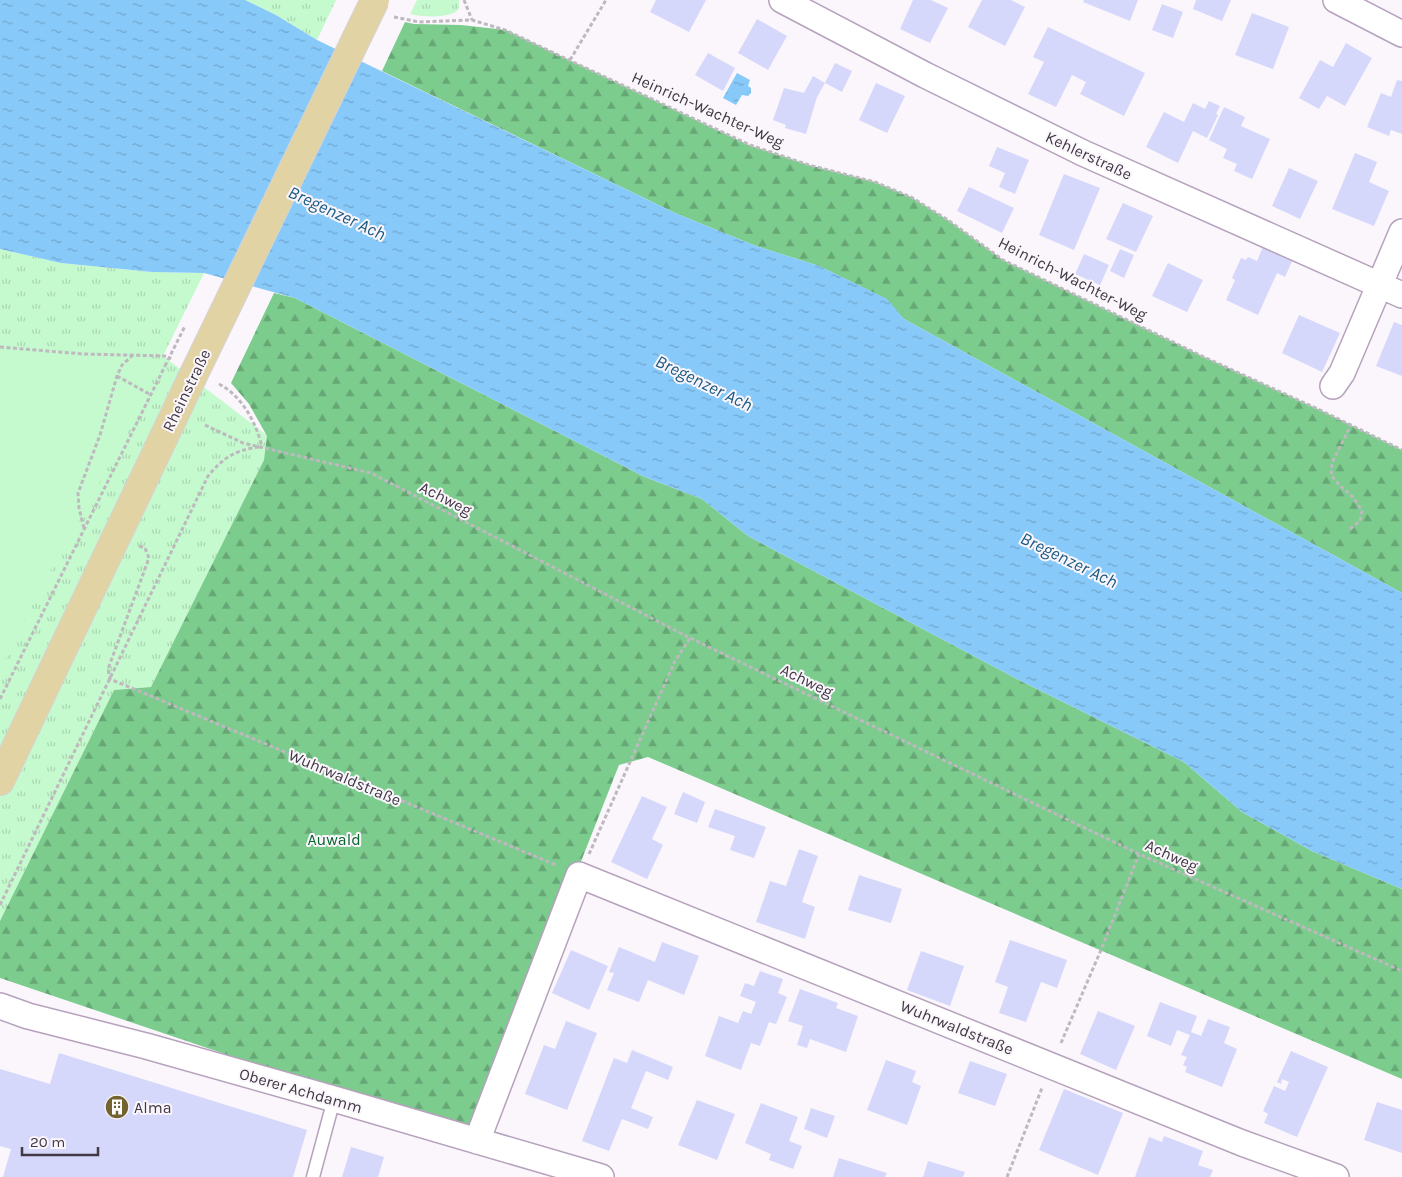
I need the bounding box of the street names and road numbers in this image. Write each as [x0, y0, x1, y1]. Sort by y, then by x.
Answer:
street label: Heinrich-Wachter-Weg [629, 67, 787, 152]
street label: Kehlerstraße [1043, 127, 1135, 184]
street label: Heinrich-Wachter-Weg [995, 233, 1150, 324]
street label: Rheinstraße [158, 346, 215, 434]
street label: Achweg [417, 477, 475, 520]
street label: Achweg [777, 660, 836, 701]
street label: Wuhrwaldstraße [286, 745, 404, 810]
street label: Achweg [1142, 835, 1201, 876]
street label: Wuhrwaldstraße [897, 996, 1016, 1059]
street label: Oberer Achdamm [237, 1064, 364, 1117]

